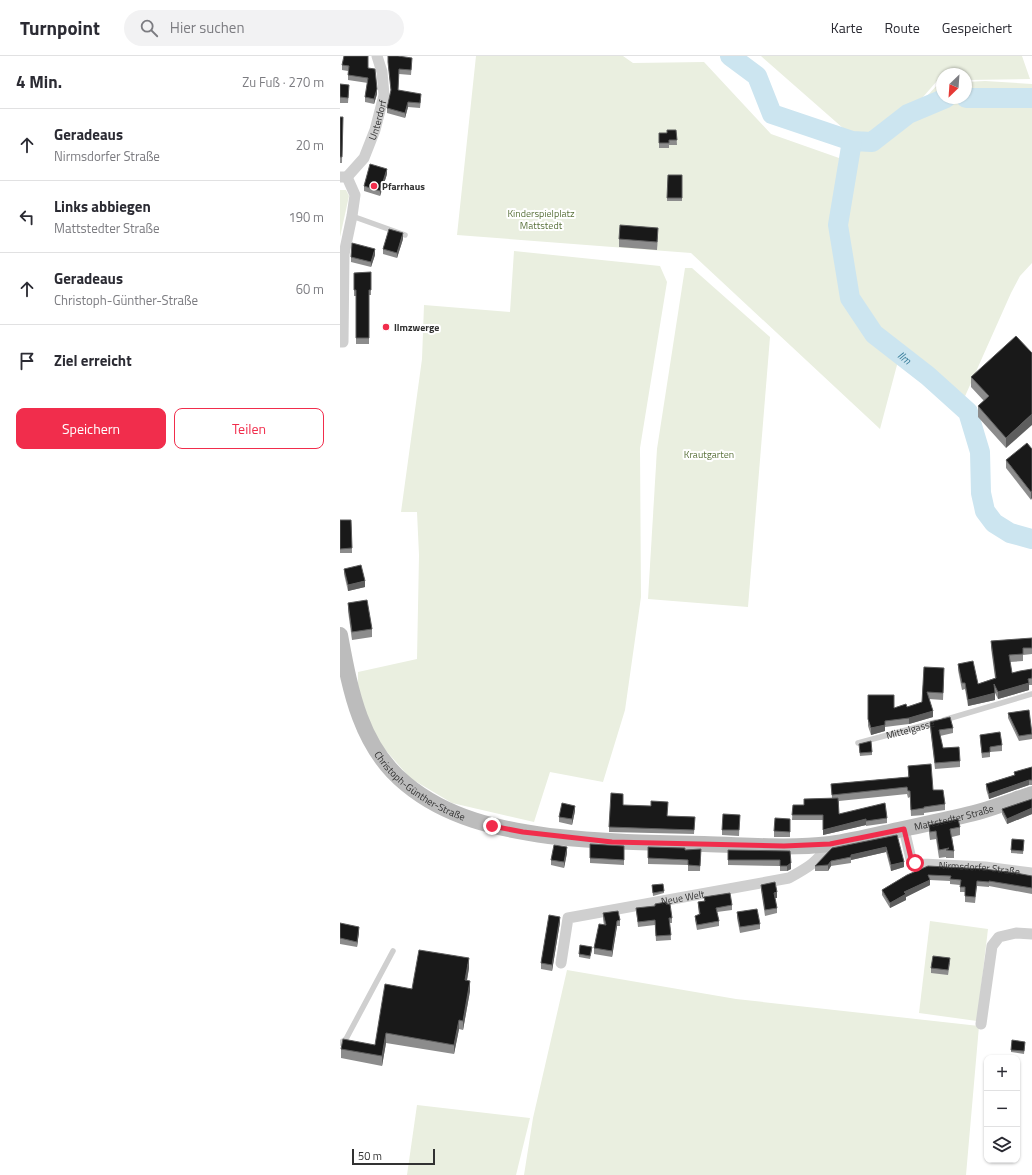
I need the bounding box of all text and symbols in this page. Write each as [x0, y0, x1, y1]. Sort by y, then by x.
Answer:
search box [124, 10, 404, 46]
text: Turnpoint [20, 13, 100, 42]
text: Hier suchen [170, 16, 244, 39]
icon: search [138, 17, 160, 39]
text: Karte [831, 17, 863, 38]
text: Route [885, 17, 920, 38]
text: Gespeichert [942, 17, 1012, 38]
north arrow [936, 68, 972, 104]
text: 4 Min. [16, 69, 62, 95]
text: Zu Fuß · 270 m [242, 72, 324, 92]
street label: Unterdorf [365, 98, 391, 142]
text: Geradeaus [54, 123, 123, 146]
icon: ahead [16, 134, 38, 156]
text: 20 m [296, 135, 324, 155]
text: Nirmsdorfer Straße [54, 146, 160, 166]
place label: Pfarrhaus [382, 179, 425, 194]
marker: Pfarrhaus [369, 181, 379, 191]
text: Links abbiegen [54, 195, 151, 218]
icon: left [16, 206, 38, 228]
park label: Kinderspielplatz Mattstedt [507, 206, 575, 233]
text: 190 m [288, 207, 324, 227]
text: Mattstedter Straße [54, 218, 160, 238]
text: Geradeaus [54, 267, 123, 290]
icon: ahead [16, 278, 38, 300]
text: 60 m [296, 279, 324, 299]
text: Christoph-Günther-Straße [54, 290, 198, 310]
place label: Ilmzwerge [394, 320, 439, 335]
marker: Ilmzwerge [381, 322, 391, 332]
water label: Ilm [894, 347, 915, 368]
text: Ziel erreicht [54, 349, 132, 372]
icon: arrive [16, 350, 38, 372]
button: Speichern [16, 408, 166, 449]
button: Teilen [174, 408, 324, 449]
park label: Krautgarten [684, 447, 734, 462]
street label: Mittelgasse [884, 716, 936, 743]
street label: Christoph-Günther-Straße [371, 748, 467, 825]
street label: Mattstedter Straße [913, 801, 996, 834]
route end [483, 817, 501, 835]
route start [906, 854, 924, 872]
street label: Nirmsdorfer Straße [938, 858, 1021, 879]
street label: Neue Welt [660, 886, 706, 909]
map controls [984, 1055, 1020, 1163]
button: + [984, 1055, 1020, 1091]
button: − [984, 1091, 1020, 1127]
button: layers [984, 1127, 1020, 1163]
scale bar [352, 1147, 435, 1166]
text: 50 m [358, 1148, 382, 1164]

